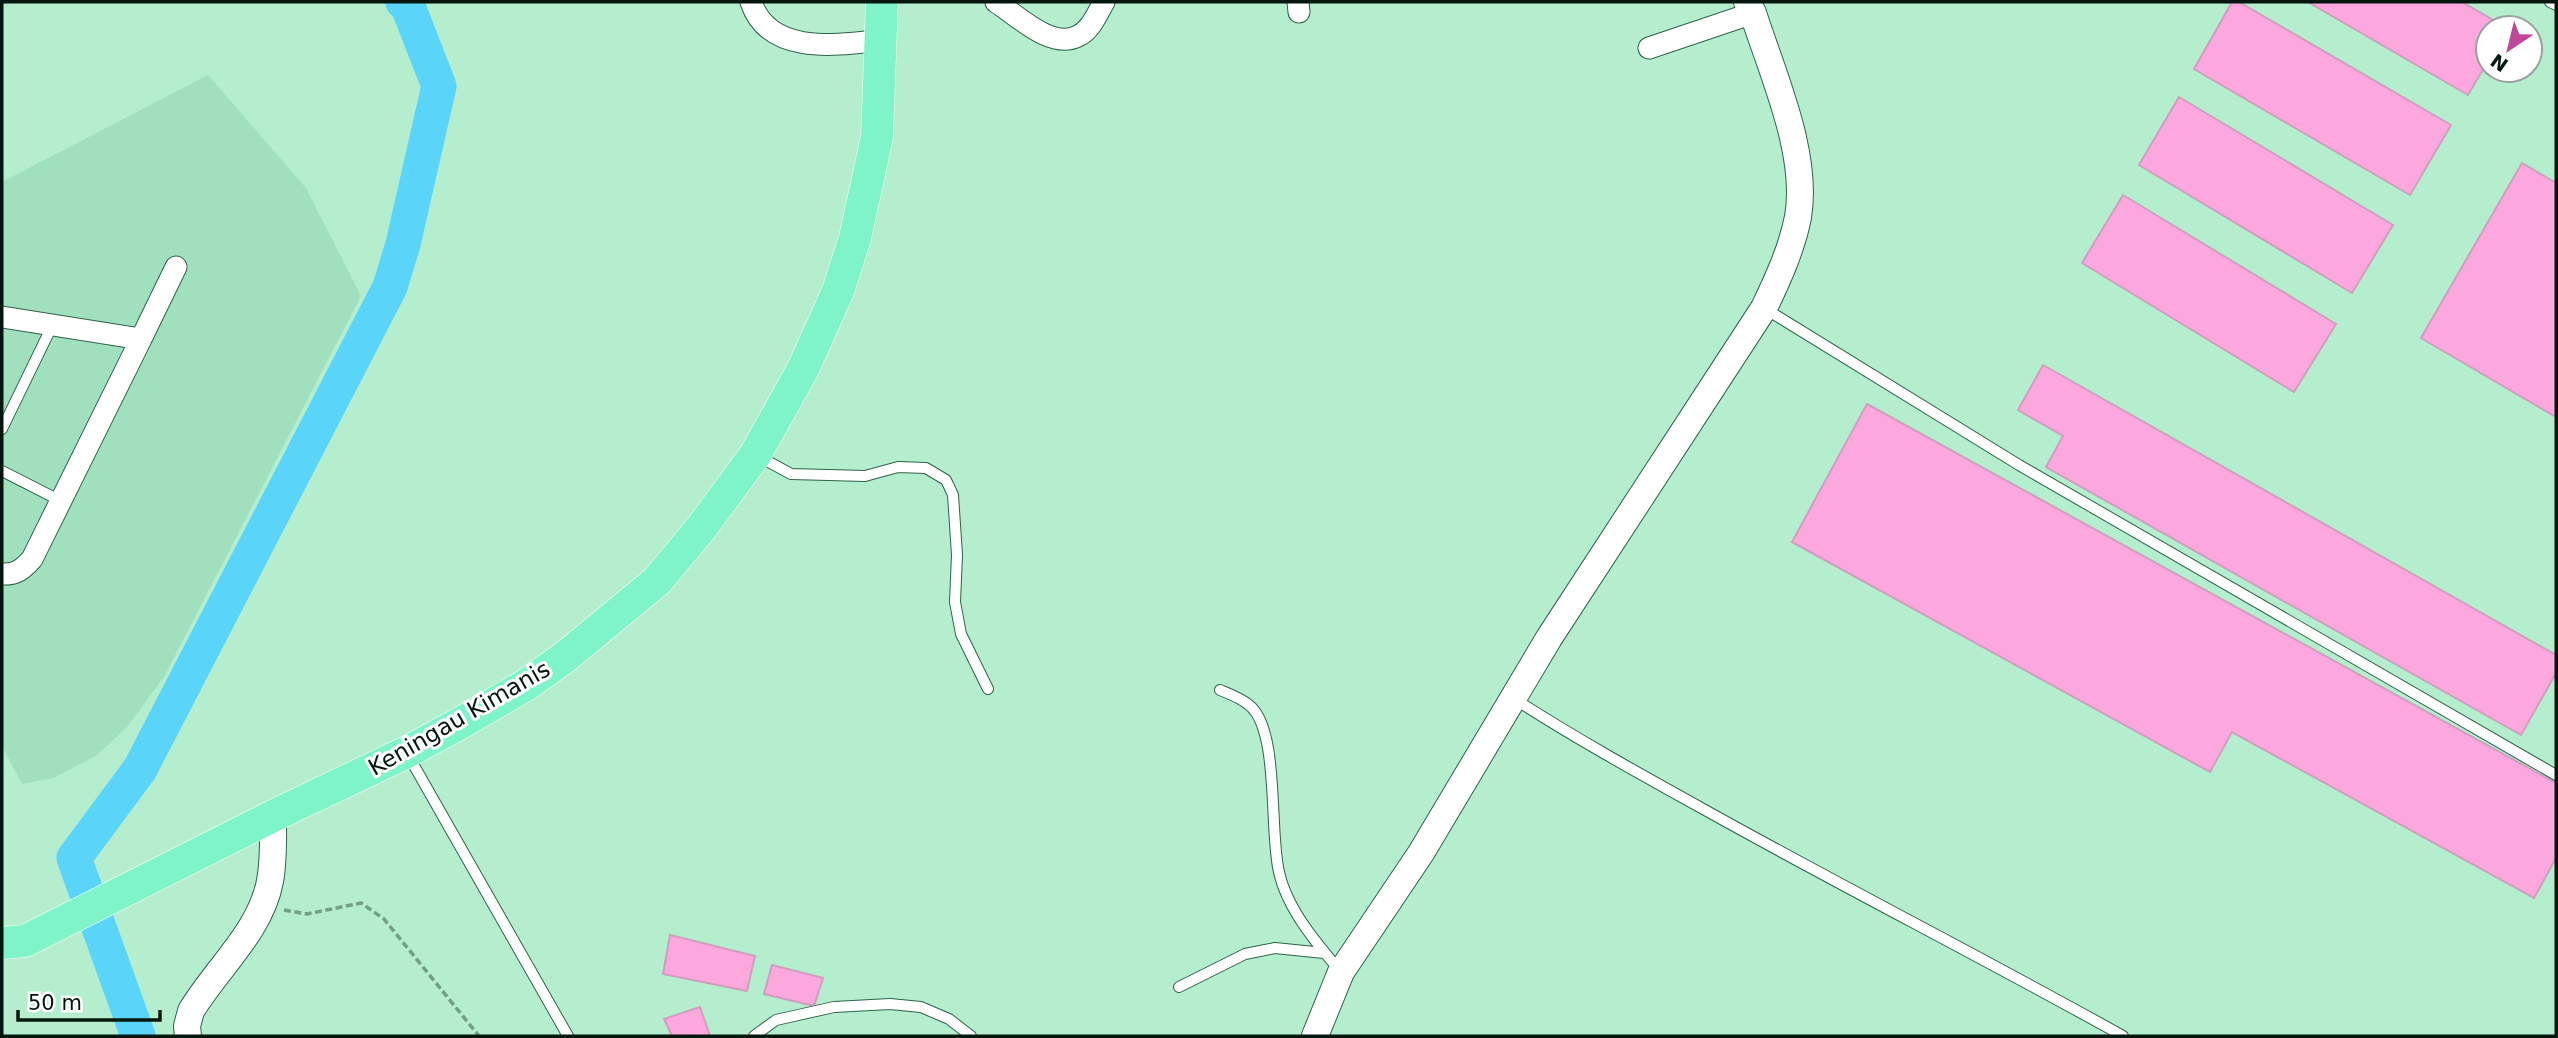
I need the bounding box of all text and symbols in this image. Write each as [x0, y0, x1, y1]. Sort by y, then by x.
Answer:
north arrow [2474, 14, 2544, 84]
text: N [2486, 49, 2512, 76]
street label: Keningau Kimanis [364, 655, 554, 781]
scale bar [18, 978, 159, 1022]
text: 50 m [28, 991, 82, 1015]

